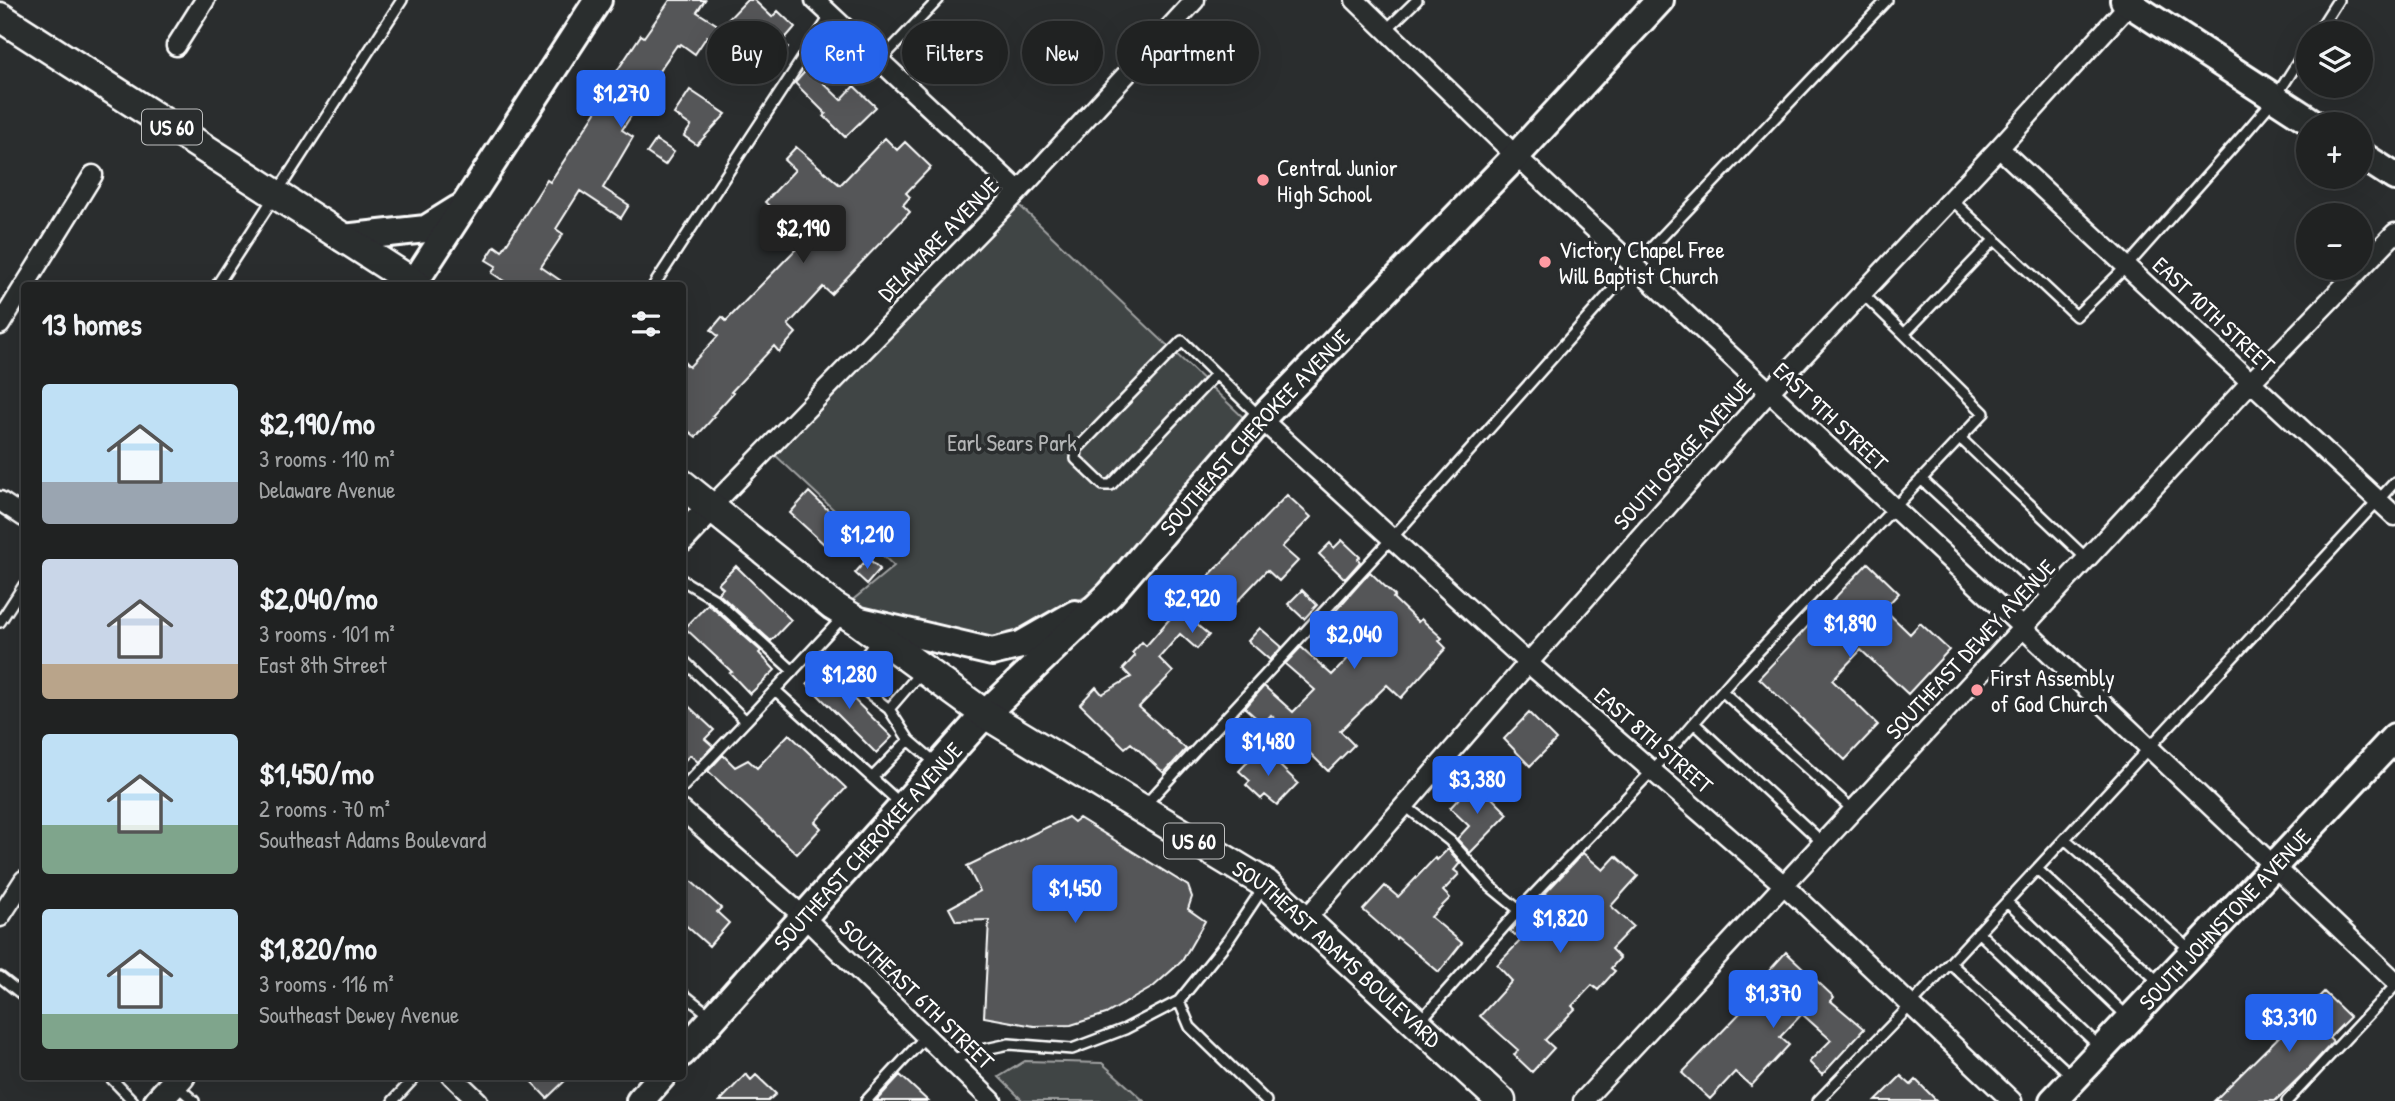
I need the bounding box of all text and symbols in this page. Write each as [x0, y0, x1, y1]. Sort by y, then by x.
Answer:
chip: Buy [707, 21, 787, 84]
chip: Rent [801, 21, 888, 84]
chip: Filters [902, 21, 1008, 84]
chip: New [1022, 21, 1103, 84]
chip: Apartment [1117, 21, 1259, 84]
map controls [2296, 21, 2373, 280]
button: layers [2296, 21, 2373, 98]
pin: $1,270 [564, 71, 678, 130]
text: $1,270 [592, 77, 650, 108]
road number: US 60 [142, 110, 202, 144]
button: + [2296, 112, 2373, 189]
place label: Central Junior High School [1277, 152, 1398, 209]
street label: DELAWARE AVENUE [871, 170, 1005, 308]
marker: Central Junior High School [1255, 172, 1271, 188]
button: − [2296, 203, 2373, 280]
pin: $2,190 [746, 205, 860, 265]
text: $2,190 [776, 212, 830, 243]
place label: Victory Chapel Free Will Baptist Church [1559, 234, 1725, 291]
street label: EAST 10TH STREET [2146, 249, 2282, 379]
marker: Victory Chapel Free Will Baptist Church [1537, 254, 1553, 270]
text: 13 homes [42, 304, 142, 344]
icon: filters [627, 305, 665, 343]
street label: SOUTHEAST CHEROKEE AVENUE [1152, 322, 1356, 542]
street label: EAST 9TH STREET [1767, 355, 1895, 477]
street label: SOUTH OSAGE AVENUE [1606, 372, 1758, 536]
text: $2,190/mo [259, 403, 375, 443]
icon: home [98, 412, 182, 496]
park label: Earl Sears Park [947, 427, 1077, 458]
text: 3 rooms · 110 m² [259, 443, 395, 474]
text: Delaware Avenue [259, 474, 396, 505]
pin: $1,210 [810, 512, 924, 571]
text: $1,210 [840, 518, 894, 549]
street label: SOUTHEAST DEWEY AVENUE [1878, 552, 2062, 746]
pin: $2,920 [1135, 576, 1249, 635]
text: $2,040/mo [259, 578, 378, 618]
text: $2,920 [1164, 582, 1220, 613]
icon: home [98, 587, 182, 671]
pin: $1,890 [1793, 600, 1907, 660]
text: $1,890 [1823, 607, 1877, 638]
pin: $2,040 [1297, 612, 1411, 671]
text: 3 rooms · 101 m² [259, 618, 395, 649]
text: $2,040 [1326, 618, 1382, 649]
text: East 8th Street [259, 649, 387, 680]
pin: $1,280 [792, 652, 906, 711]
text: $1,280 [821, 658, 877, 689]
place label: First Assembly of God Church [1990, 662, 2115, 719]
street label: EAST 8TH STREET [1588, 680, 1720, 800]
marker: First Assembly of God Church [1969, 682, 1985, 698]
pin: $1,480 [1211, 718, 1325, 778]
text: $1,480 [1241, 725, 1295, 756]
street label: SOUTHEAST CHEROKEE AVENUE [766, 735, 969, 957]
text: $1,450/mo [259, 753, 374, 793]
pin: $3,380 [1420, 756, 1534, 816]
icon: home [98, 762, 182, 846]
text: $3,380 [1448, 763, 1506, 794]
text: 2 rooms · 70 m² [259, 793, 390, 824]
street label: SOUTH JOHNSTONE AVENUE [2131, 821, 2317, 1016]
text: Southeast Adams Boulevard [259, 824, 486, 855]
road number: US 60 [1164, 824, 1224, 858]
street label: SOUTHEAST ADAMS BOULEVARD [1227, 852, 1448, 1054]
pin: $1,450 [1018, 866, 1132, 925]
text: $1,450 [1048, 872, 1102, 903]
pin: $1,820 [1503, 895, 1617, 955]
text: $1,820 [1532, 902, 1588, 933]
street label: SOUTHEAST 6TH STREET [833, 912, 1001, 1076]
text: $1,820/mo [259, 928, 377, 968]
icon: home [98, 937, 182, 1021]
text: 3 rooms · 116 m² [259, 968, 394, 999]
pin: $1,370 [1716, 970, 1830, 1030]
text: $1,370 [1745, 977, 1801, 1008]
pin: $3,310 [2232, 995, 2346, 1054]
text: Southeast Dewey Avenue [259, 999, 459, 1030]
text: $3,310 [2261, 1001, 2317, 1032]

